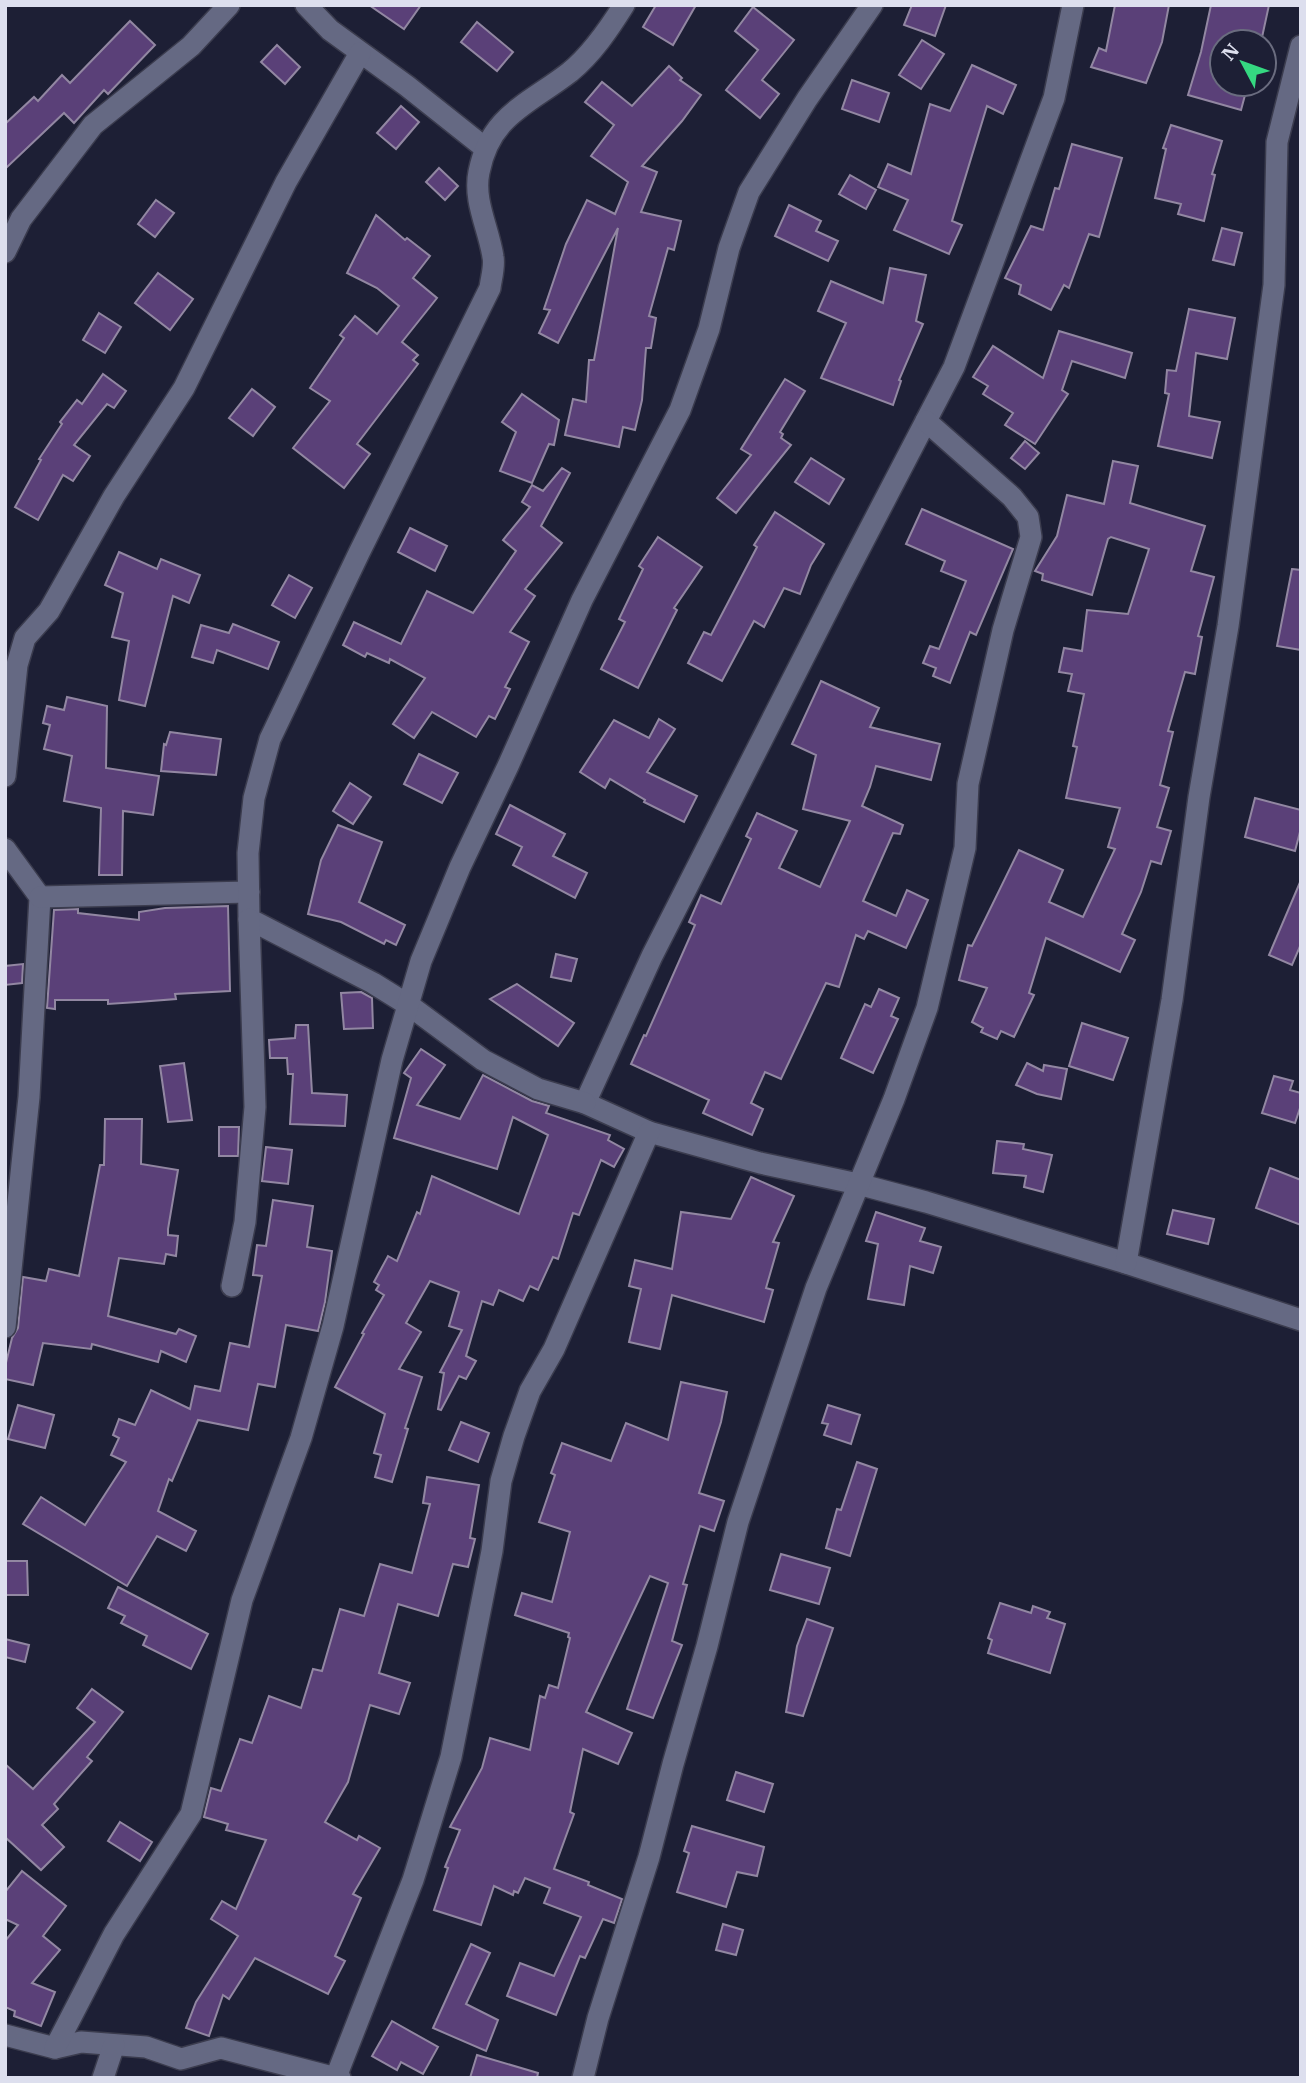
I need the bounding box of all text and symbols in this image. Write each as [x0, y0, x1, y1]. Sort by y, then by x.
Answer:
north arrow [1208, 28, 1278, 98]
text: N [1216, 38, 1244, 65]

